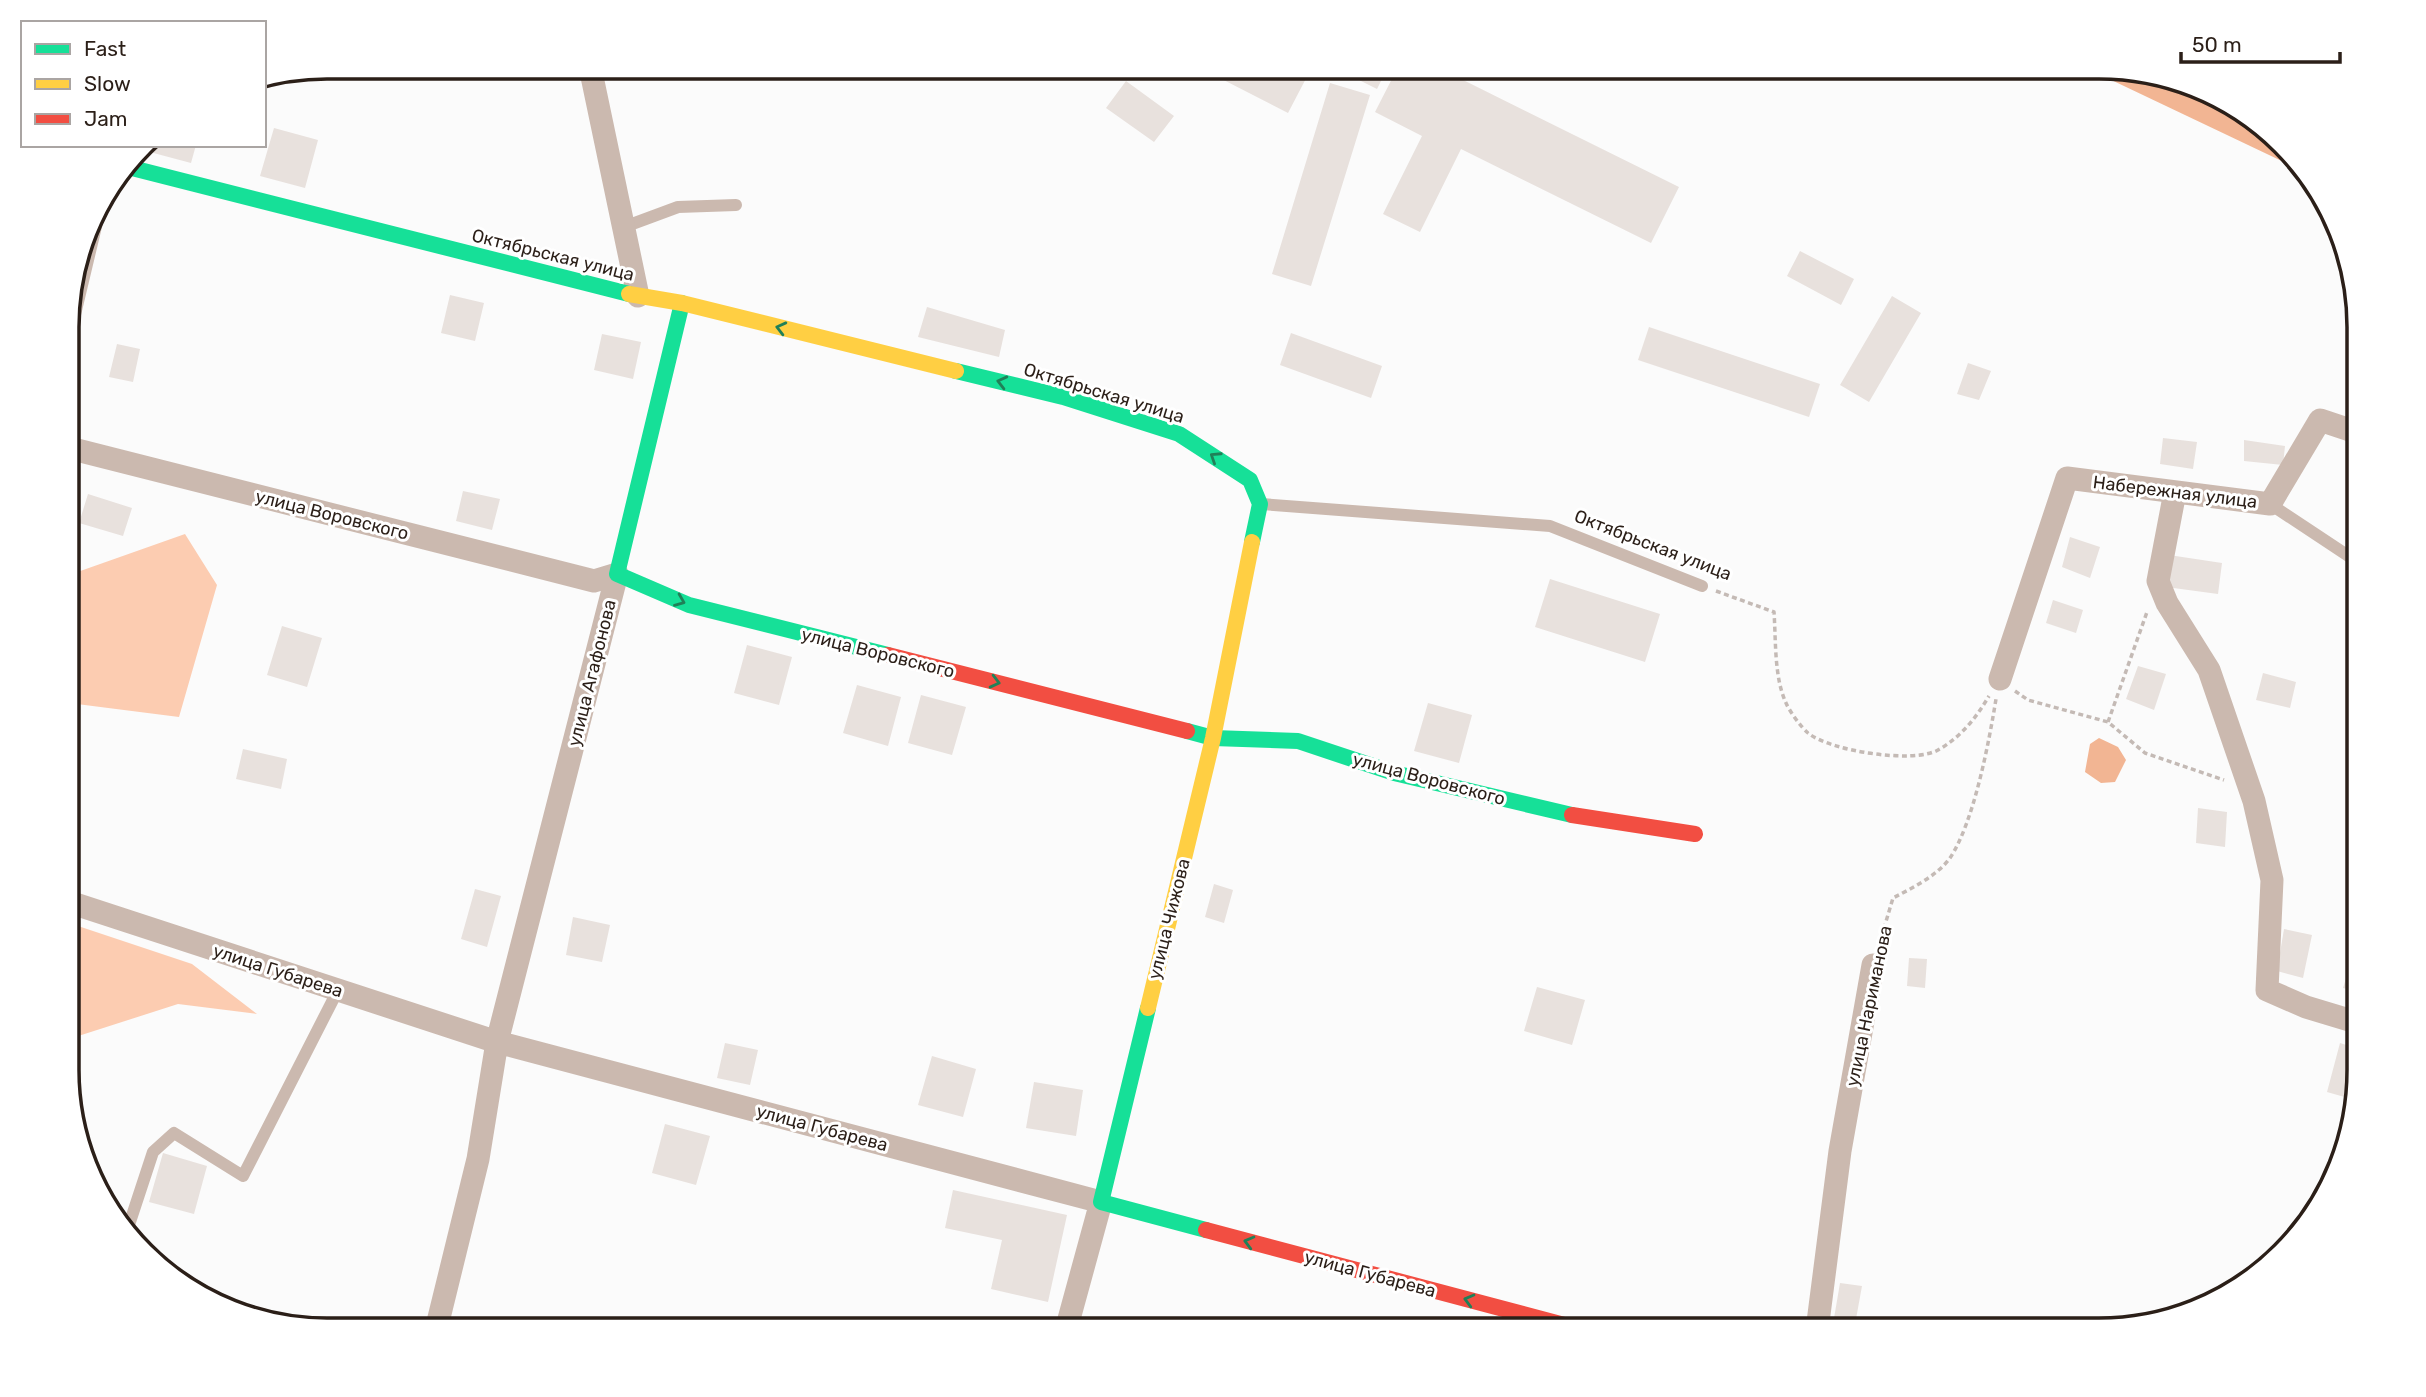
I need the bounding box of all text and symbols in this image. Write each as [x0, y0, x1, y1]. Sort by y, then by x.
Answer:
legend [21, 21, 266, 147]
scale bar [2181, 21, 2340, 65]
text: 50 m [2192, 32, 2242, 57]
text: Fast [84, 36, 126, 61]
text: Slow [84, 71, 131, 96]
text: Jam [84, 106, 128, 131]
street label: Октябрьская улица [470, 224, 636, 286]
one-way arrow [775, 322, 787, 336]
street label: Октябрьская улица [1021, 358, 1187, 428]
one-way arrow [996, 376, 1008, 390]
one-way arrow [1210, 453, 1223, 466]
street label: Набережная улица [2092, 471, 2258, 513]
street label: улица Воровского [253, 485, 411, 545]
street label: Октябрьская улица [1571, 505, 1735, 585]
one-way arrow [673, 592, 685, 606]
street label: улица Агафонова [563, 597, 621, 749]
street label: улица Воровского [799, 623, 957, 683]
one-way arrow [989, 674, 1001, 688]
street label: улица Воровского [1350, 748, 1508, 810]
street label: улица Чижова [1143, 856, 1195, 982]
street label: улица Нариманова [1841, 923, 1897, 1089]
street label: улица Губарева [210, 940, 346, 1002]
street label: улица Губарева [754, 1100, 890, 1156]
one-way arrow [1244, 1236, 1256, 1250]
street label: улица Губарева [1302, 1246, 1438, 1302]
one-way arrow [1463, 1294, 1475, 1308]

